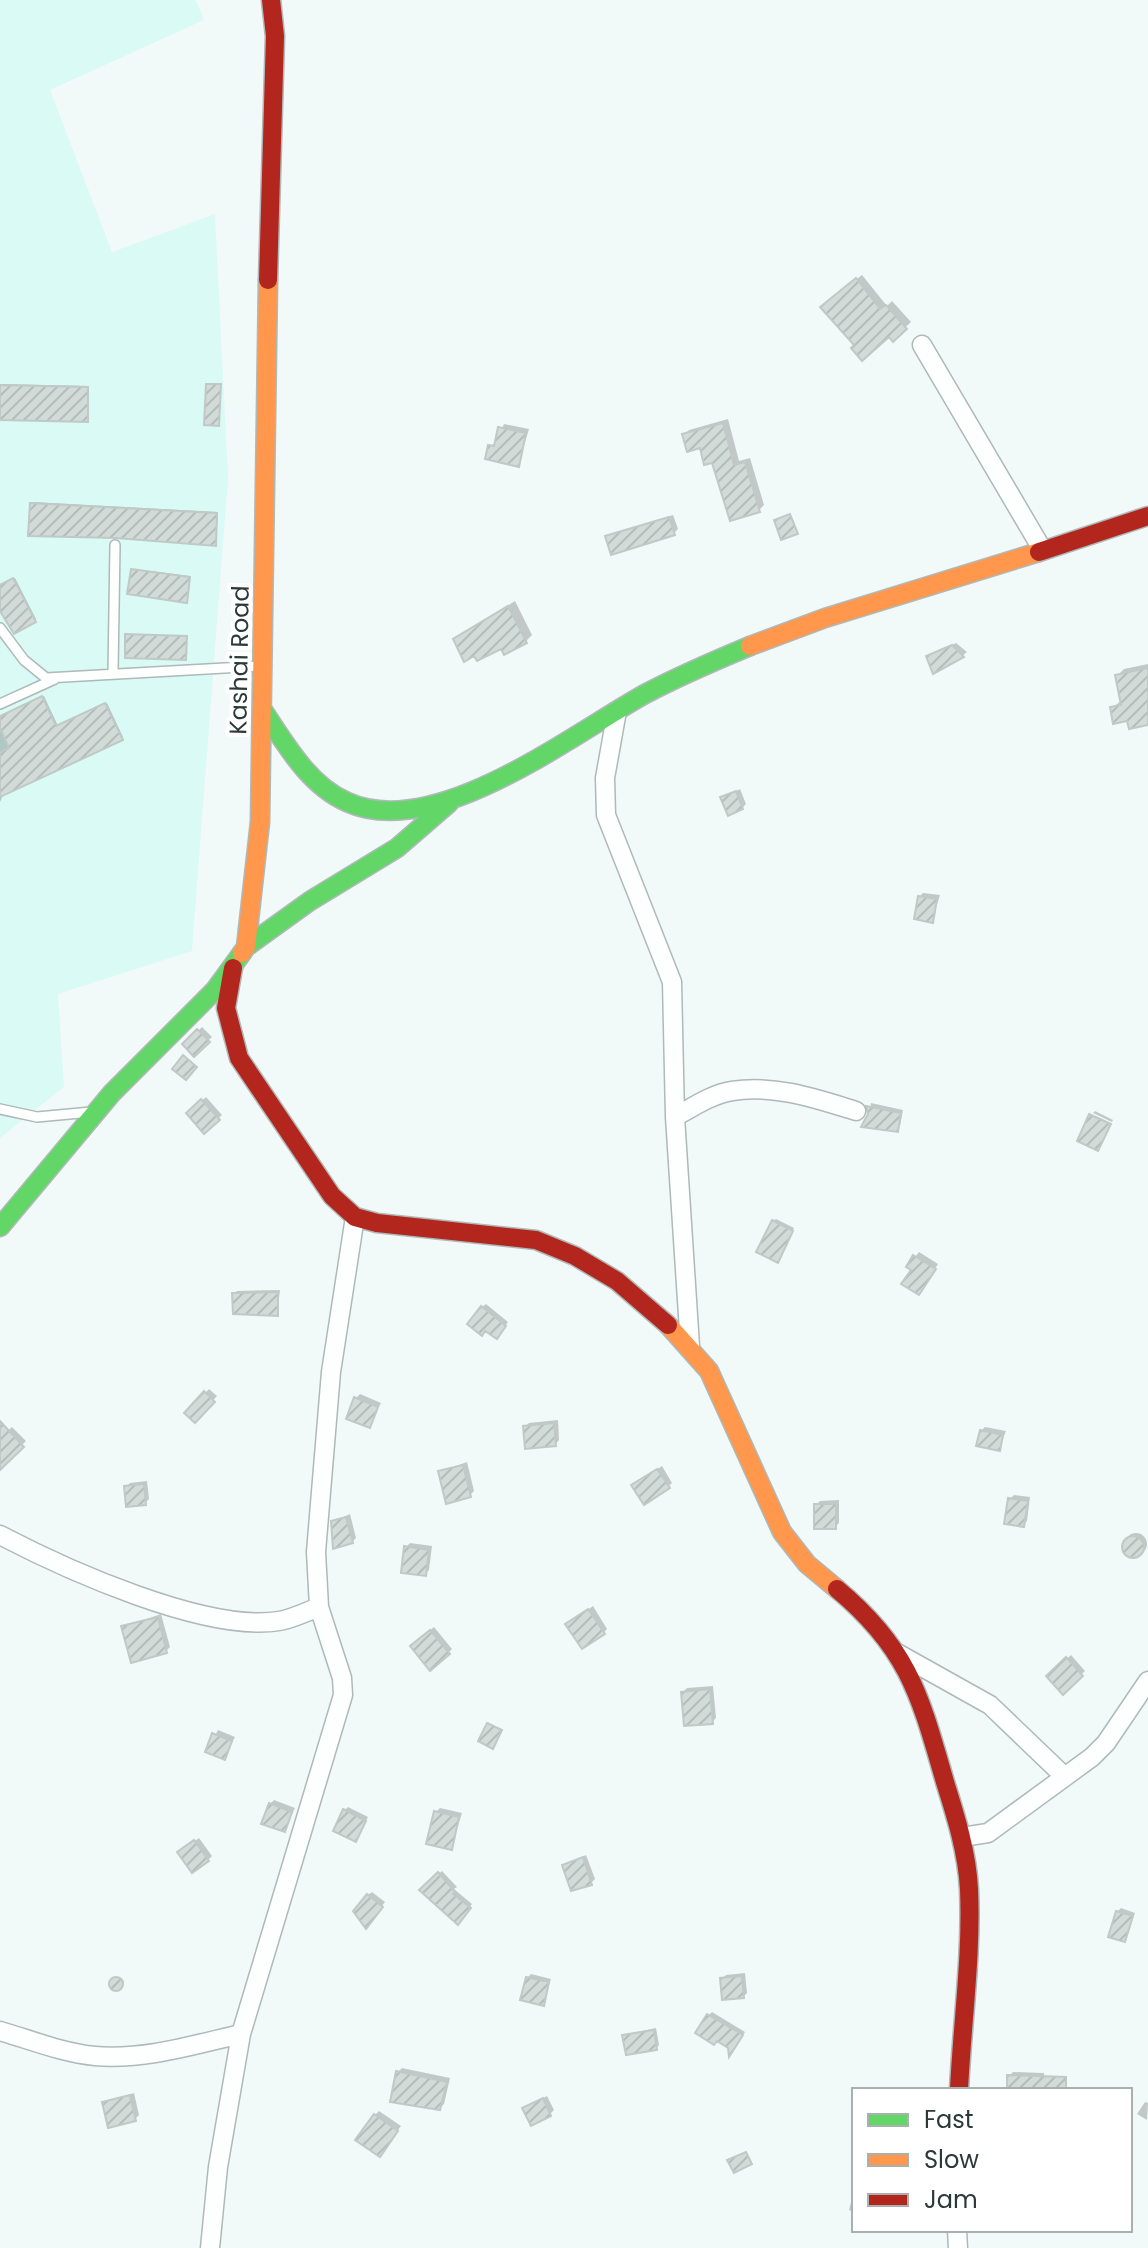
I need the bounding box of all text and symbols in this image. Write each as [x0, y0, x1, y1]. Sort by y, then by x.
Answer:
street label: Kashai Road [221, 585, 257, 735]
legend [852, 2088, 1132, 2232]
text: Fast [924, 2103, 974, 2136]
text: Slow [924, 2143, 979, 2176]
text: Jam [924, 2183, 978, 2216]

